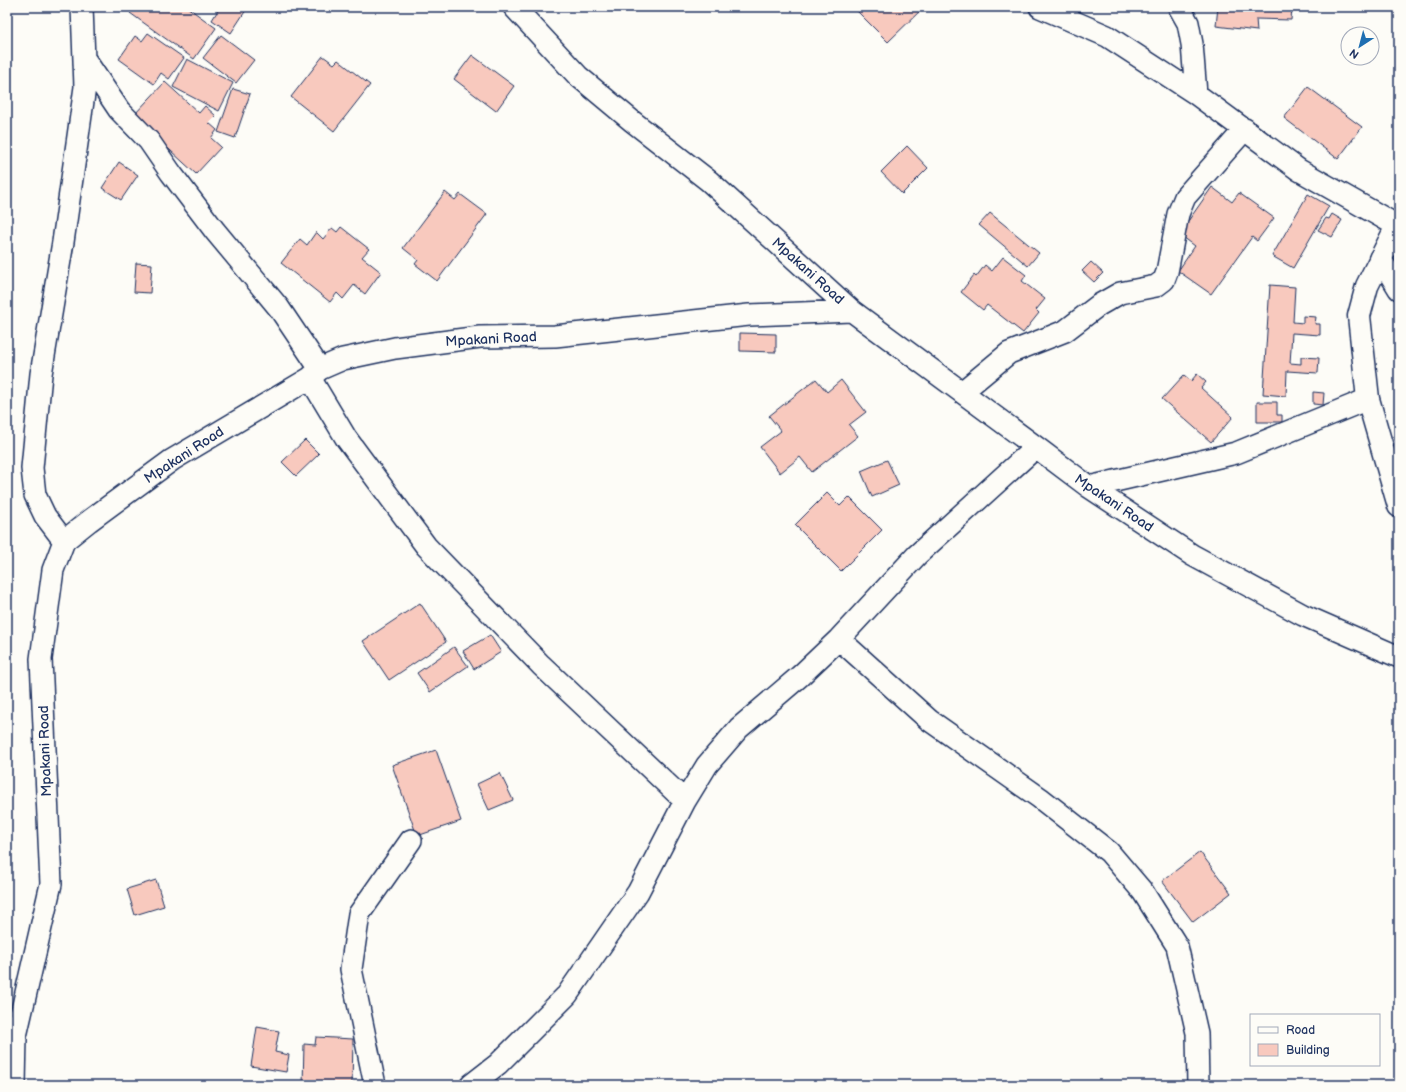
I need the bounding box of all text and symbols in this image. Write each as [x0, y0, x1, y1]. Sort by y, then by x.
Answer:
north arrow [1340, 26, 1380, 66]
text: N [1347, 46, 1362, 61]
street label: Mpakani Road [768, 234, 848, 308]
street label: Mpakani Road [445, 328, 537, 350]
street label: Mpakani Road [141, 423, 227, 487]
street label: Mpakani Road [1071, 470, 1157, 536]
street label: Mpakani Road [35, 705, 55, 797]
legend [1250, 1014, 1380, 1066]
text: Road [1286, 1023, 1315, 1038]
text: Building [1286, 1043, 1330, 1058]

